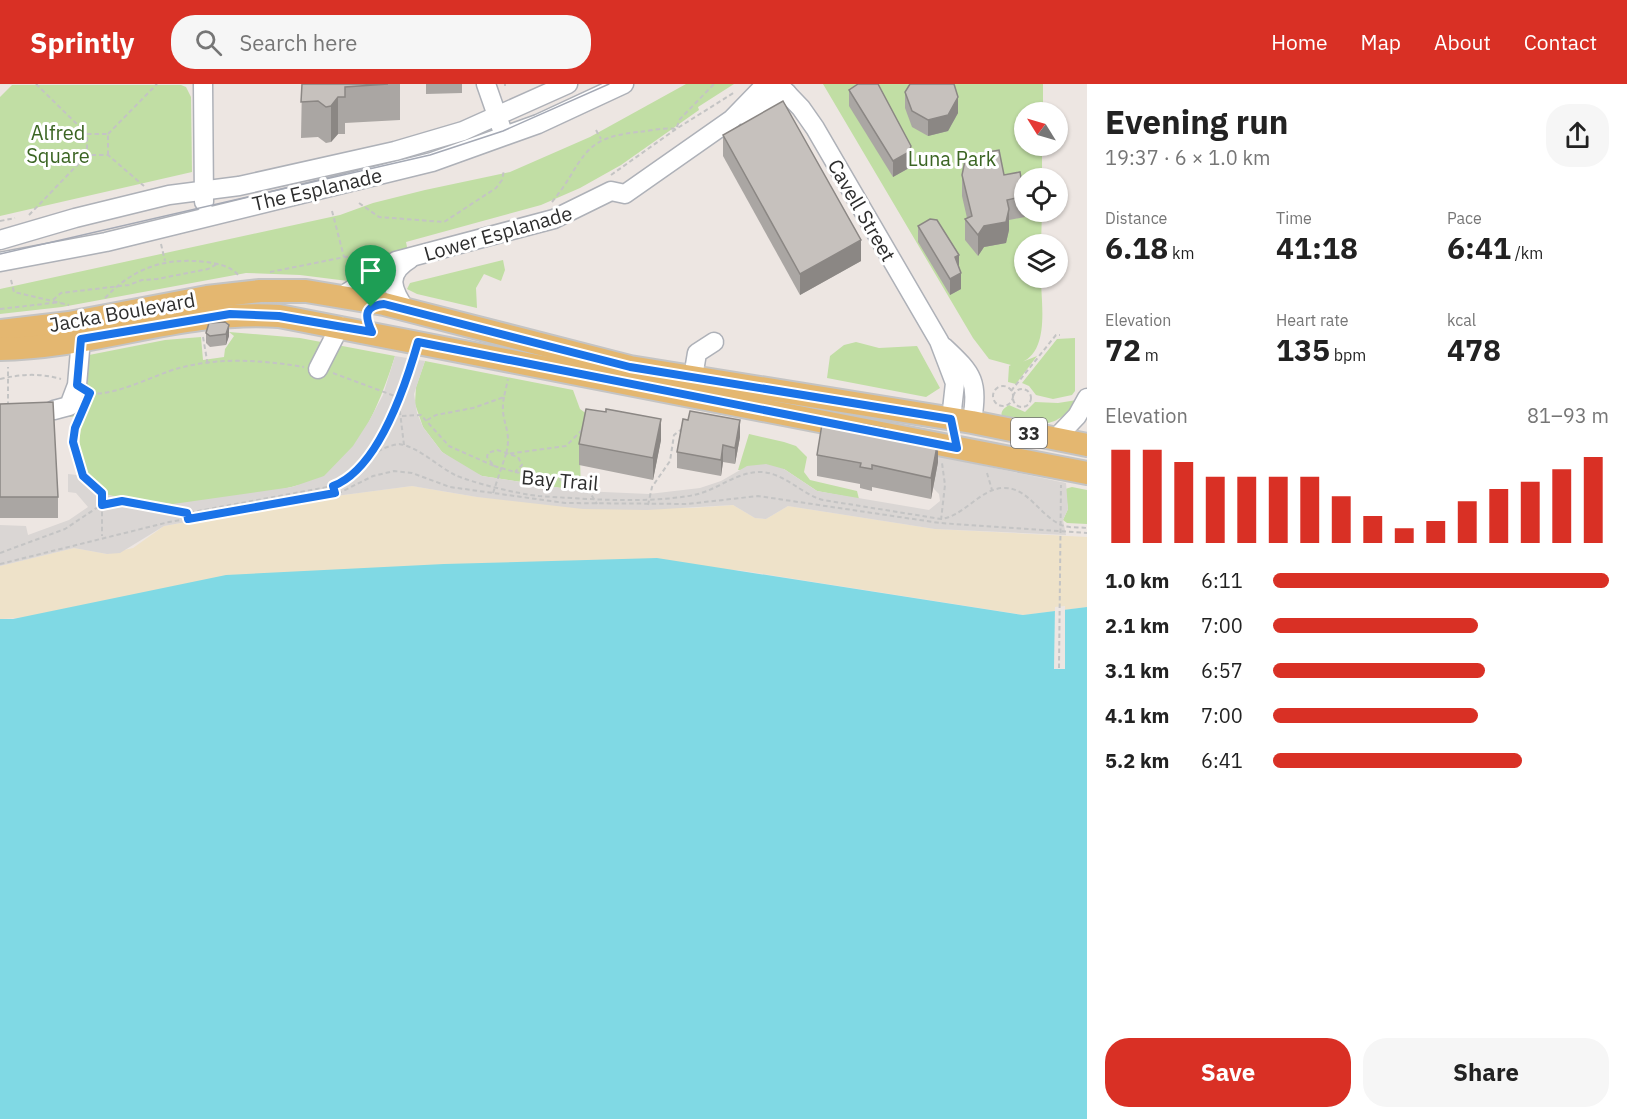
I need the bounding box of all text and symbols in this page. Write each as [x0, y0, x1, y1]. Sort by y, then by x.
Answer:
search box [171, 15, 591, 69]
text: Sprintly [30, 24, 135, 61]
icon: search [192, 26, 225, 59]
text: Search here [240, 28, 357, 57]
text: Home [1271, 28, 1328, 56]
text: Map [1361, 28, 1401, 56]
text: About [1434, 28, 1491, 56]
text: Contact [1524, 28, 1597, 56]
text: Evening run [1105, 100, 1289, 143]
north arrow [1014, 102, 1068, 156]
map controls [1014, 102, 1068, 288]
button: share [1546, 104, 1609, 167]
park label: Alfred Square [26, 119, 90, 169]
text: 19:37 · 6 × 1.0 km [1105, 144, 1270, 171]
park label: Luna Park [908, 145, 997, 172]
street label: Cavell Street [822, 154, 902, 266]
street label: The Esplanade [250, 161, 384, 217]
button: locate [1014, 168, 1068, 222]
street label: Lower Esplanade [421, 199, 575, 267]
text: Distance [1105, 208, 1167, 228]
text: Time [1276, 208, 1312, 228]
text: Pace [1447, 208, 1482, 228]
text: 6.18 [1105, 228, 1168, 267]
text: 41:18 [1276, 228, 1358, 267]
text: 6:41 [1447, 228, 1511, 267]
button: layers [1014, 234, 1068, 288]
text: km [1168, 243, 1195, 263]
text: /km [1511, 243, 1543, 263]
pin [345, 245, 396, 307]
icon: arrive [354, 254, 387, 287]
street label: Jacka Boulevard [47, 286, 197, 338]
text: Elevation [1105, 310, 1171, 330]
text: Heart rate [1276, 310, 1349, 330]
text: kcal [1447, 310, 1476, 330]
text: 72 [1105, 330, 1141, 369]
text: 135 [1276, 330, 1330, 369]
text: 478 [1447, 330, 1501, 369]
text: m [1141, 345, 1159, 365]
text: bpm [1330, 345, 1366, 365]
text: Elevation [1105, 402, 1188, 429]
text: 81–93 m [1527, 402, 1609, 429]
road number: 33 [1011, 418, 1047, 448]
street label: Bay Trail [520, 463, 600, 497]
text: 1.0 km [1105, 567, 1169, 594]
text: 6:11 [1201, 567, 1243, 594]
text: 2.1 km [1105, 612, 1169, 639]
text: 7:00 [1201, 612, 1243, 639]
text: 3.1 km [1105, 657, 1169, 684]
text: 6:57 [1201, 657, 1243, 684]
text: 4.1 km [1105, 702, 1169, 729]
text: 7:00 [1201, 702, 1243, 729]
text: 5.2 km [1105, 747, 1169, 774]
text: 6:41 [1201, 747, 1243, 774]
button: Save [1105, 1038, 1351, 1107]
button: Share [1363, 1038, 1609, 1107]

